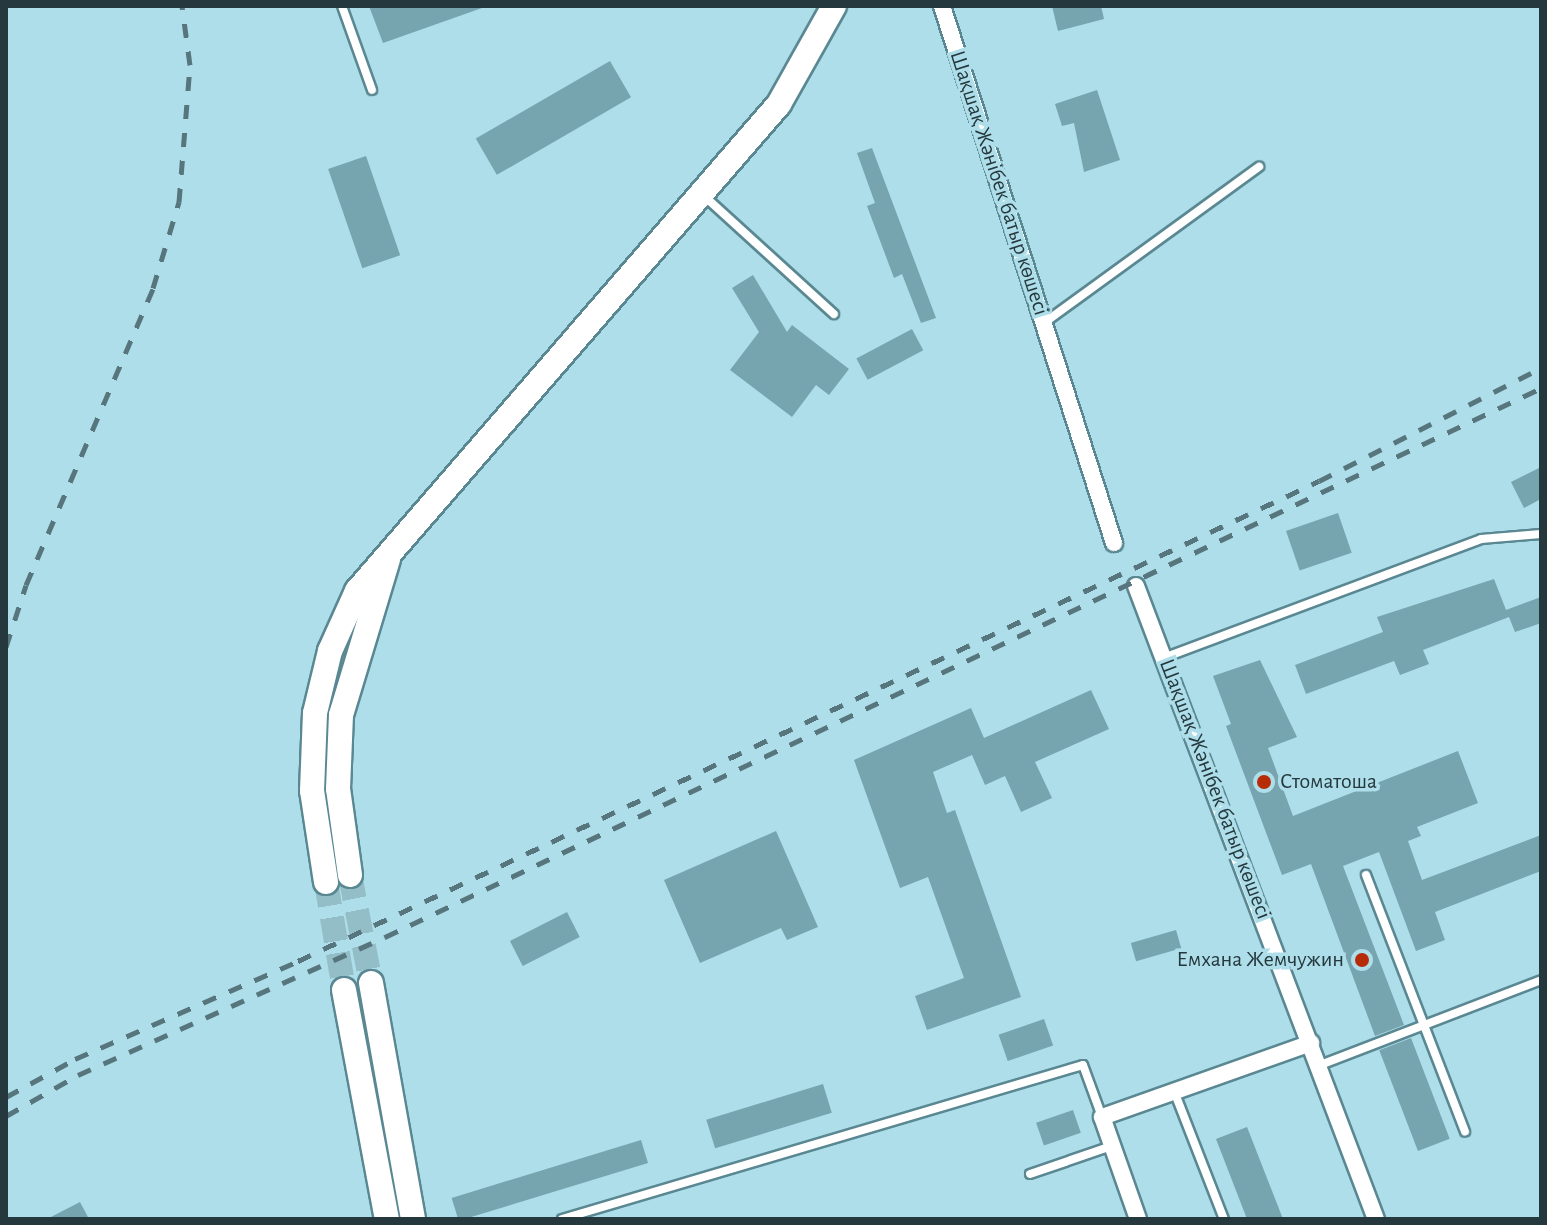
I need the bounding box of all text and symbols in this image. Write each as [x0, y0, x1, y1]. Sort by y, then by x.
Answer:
street label: Шақшақ Жәнібек батыр көшесі [944, 47, 1054, 319]
street label: Шақшақ Жәнібек батыр көшесі [1153, 655, 1277, 923]
place label: Стоматоша [1280, 769, 1377, 795]
marker: Стоматоша [1255, 773, 1273, 791]
place label: Емхана Жемчужин [1176, 947, 1344, 973]
marker: Емхана Жемчужин [1351, 949, 1373, 971]

